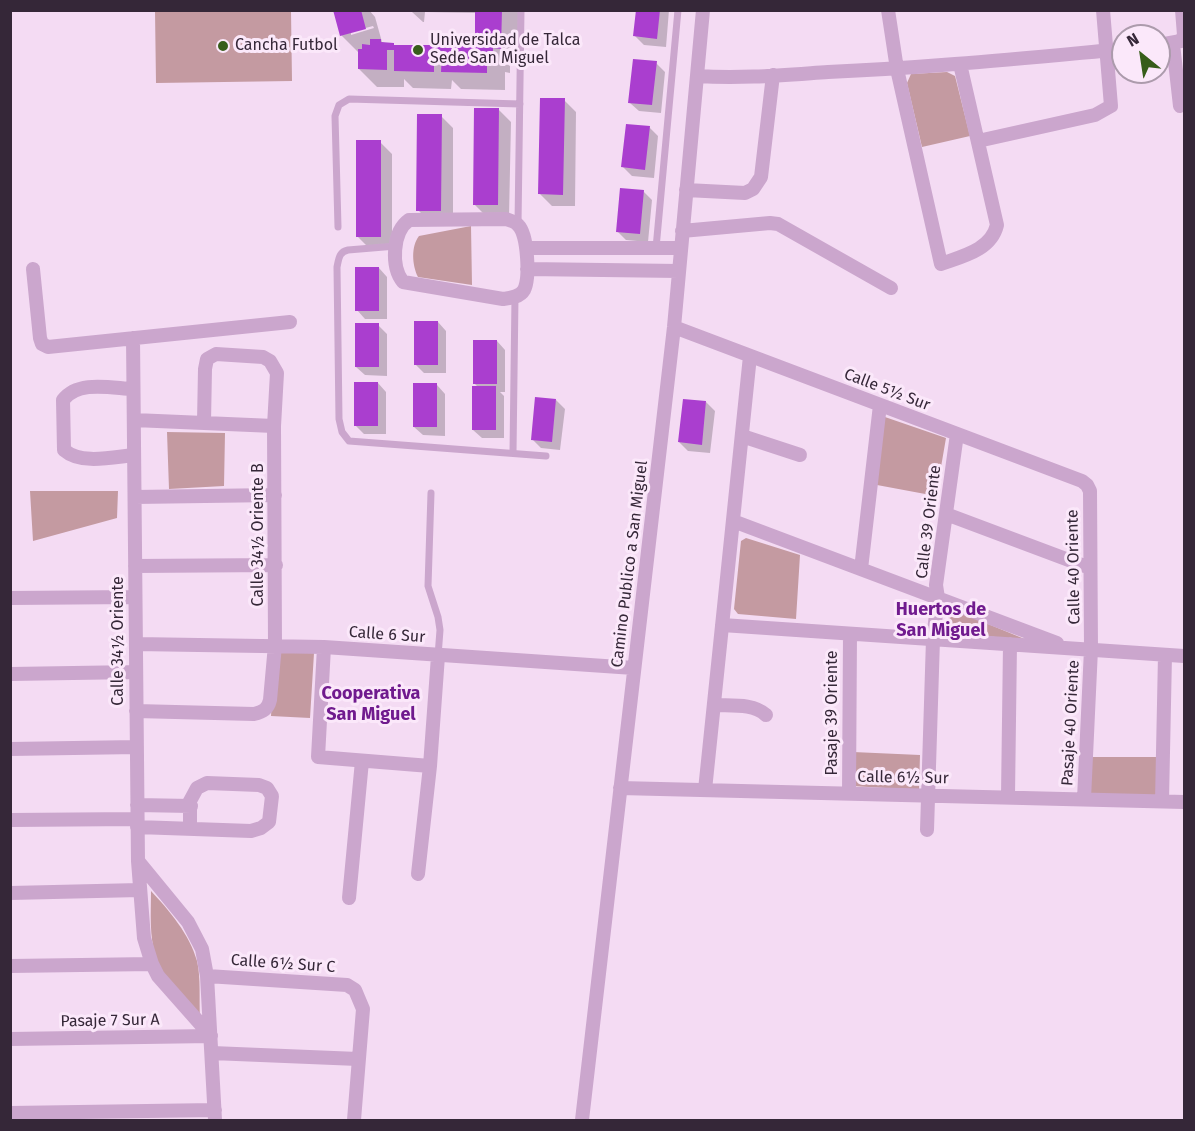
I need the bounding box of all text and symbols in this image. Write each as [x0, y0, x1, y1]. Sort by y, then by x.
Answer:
north arrow [1111, 24, 1171, 84]
text: N [1123, 29, 1142, 51]
place label: Universidad de Talca Sede San Miguel [430, 31, 580, 69]
place label: Cancha Futbol [235, 36, 338, 56]
marker: Cancha Futbol [216, 39, 230, 53]
marker: Universidad de Talca Sede San Miguel [411, 43, 425, 57]
street label: Calle 5½ Sur [841, 365, 933, 415]
street label: Camino Publico a San Miguel [608, 459, 652, 669]
street label: Calle 34½ Oriente B [249, 463, 269, 607]
street label: Calle 39 Oriente [913, 464, 945, 580]
street label: Calle 40 Oriente [1063, 509, 1085, 625]
street label: Calle 34½ Oriente [109, 576, 129, 706]
district label: Huertos de San Miguel [896, 599, 986, 642]
street label: Calle 6 Sur [348, 623, 426, 647]
street label: Pasaje 39 Oriente [823, 651, 843, 775]
street label: Pasaje 40 Oriente [1058, 660, 1084, 786]
district label: Cooperativa San Miguel [322, 683, 420, 726]
street label: Calle 6½ Sur [857, 768, 949, 788]
street label: Calle 6½ Sur C [230, 951, 336, 977]
street label: Pasaje 7 Sur A [60, 1011, 160, 1031]

